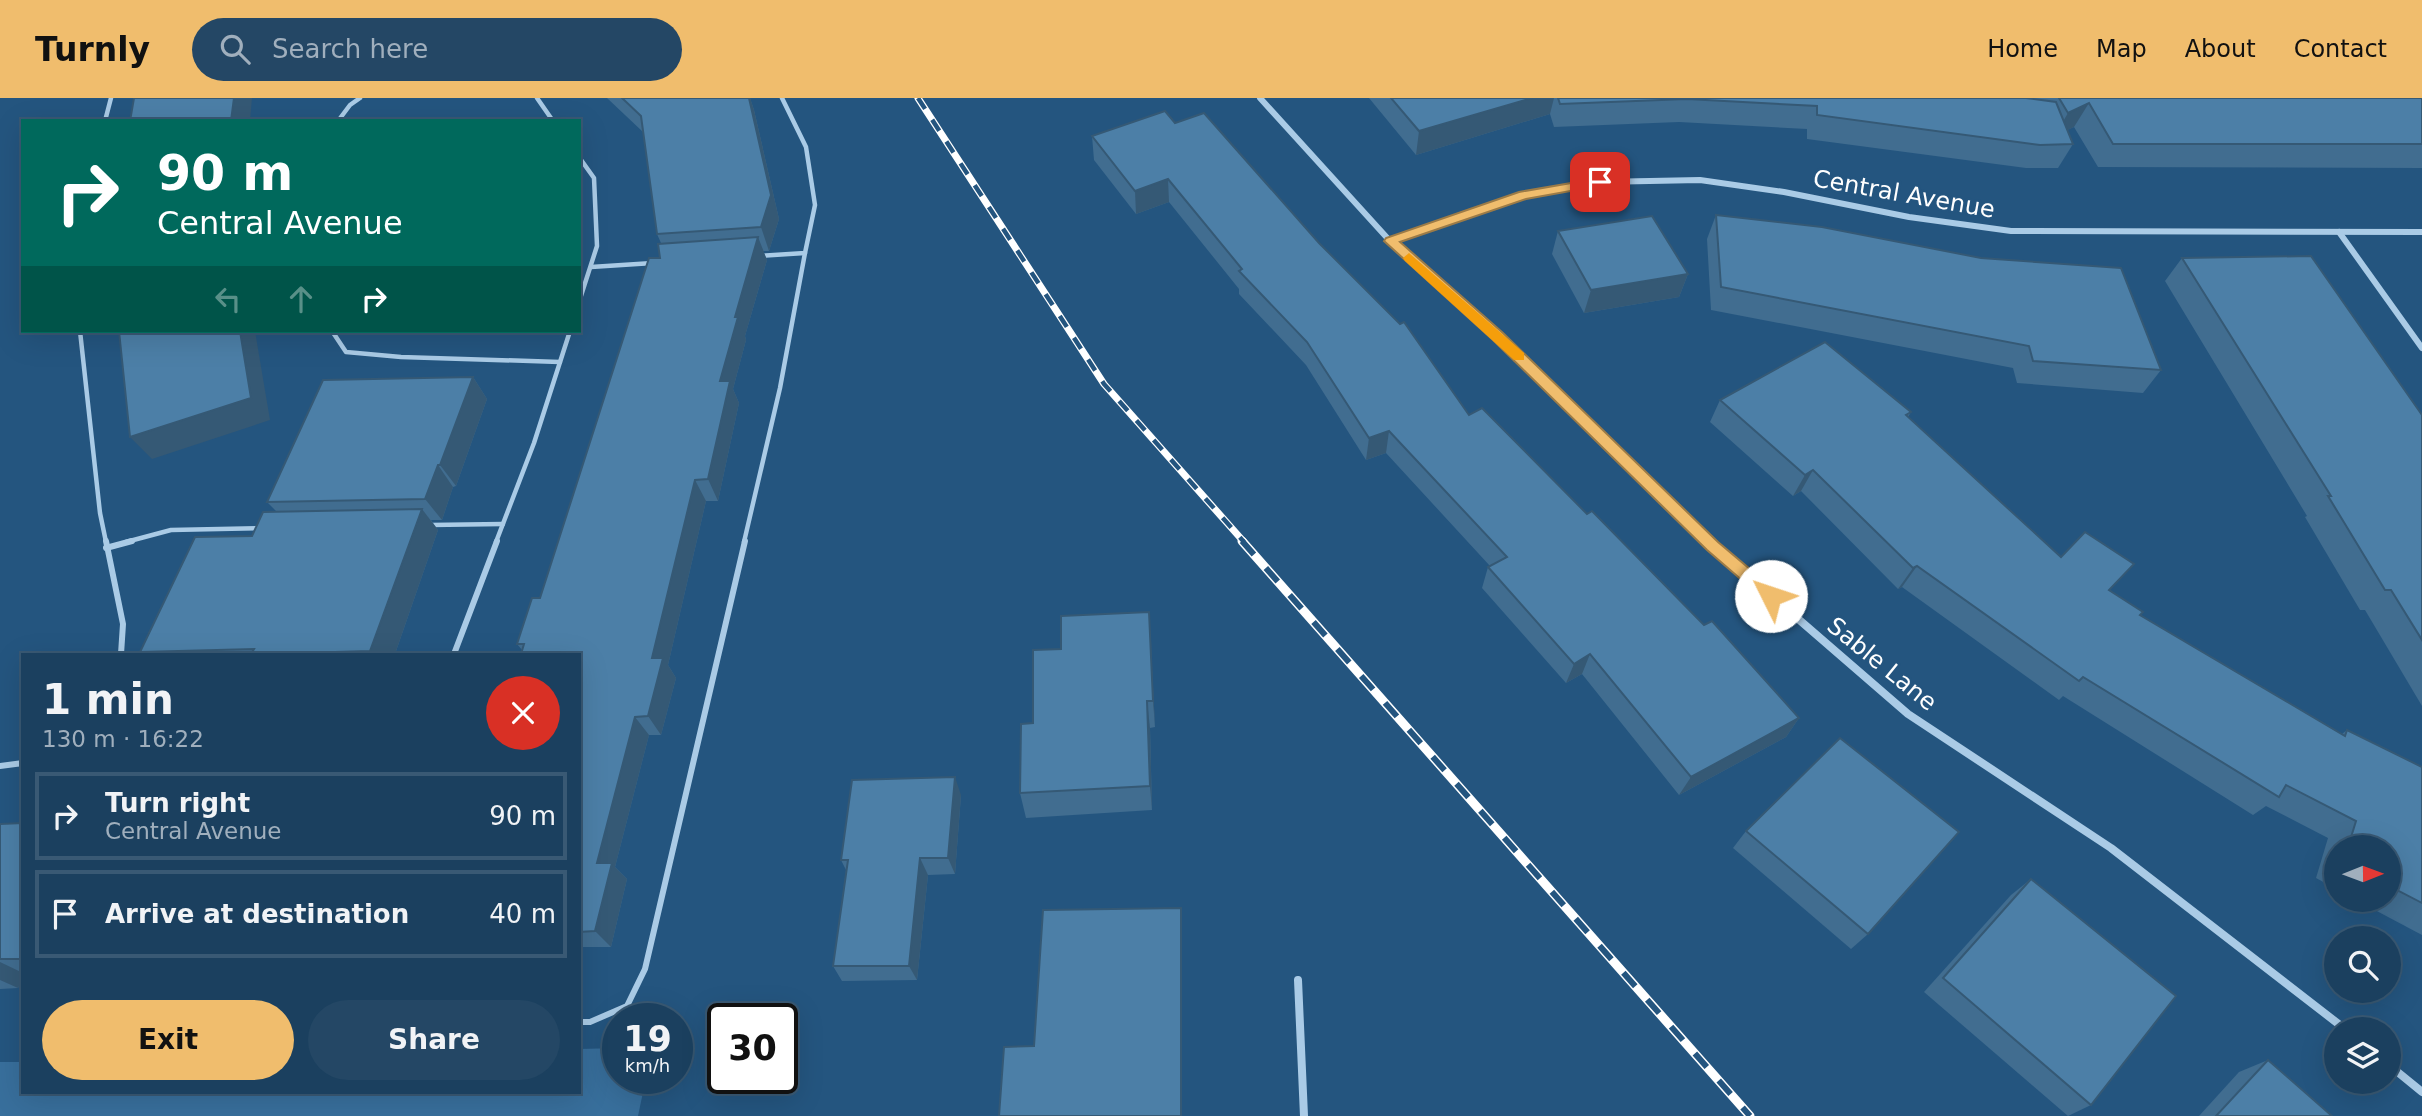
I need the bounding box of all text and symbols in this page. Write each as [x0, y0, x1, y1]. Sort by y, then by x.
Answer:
search box [192, 18, 682, 81]
text: Turnly [35, 30, 150, 69]
icon: search [216, 30, 254, 68]
text: Search here [272, 34, 428, 64]
text: Home [1987, 35, 2058, 63]
text: Map [2096, 35, 2147, 63]
text: About [2185, 35, 2256, 63]
text: Contact [2294, 35, 2387, 63]
text: 90 m [157, 145, 293, 202]
icon: right [42, 147, 133, 238]
pin [1570, 152, 1630, 212]
icon: arrive [1581, 163, 1619, 201]
street label: Central Avenue [1811, 164, 1997, 224]
text: Central Avenue [157, 204, 403, 242]
icon: left [209, 280, 247, 318]
icon: ahead [282, 280, 320, 318]
icon: right [355, 280, 393, 318]
position arrow [1734, 559, 1808, 633]
street label: Sable Lane [1822, 611, 1942, 717]
text: 1 min [42, 675, 174, 724]
button: close [486, 676, 560, 750]
text: 130 m · 16:22 [42, 726, 204, 752]
text: Turn right [105, 788, 250, 818]
icon: right [46, 797, 84, 835]
text: 90 m [489, 801, 556, 831]
text: Central Avenue [105, 818, 282, 844]
north arrow [2324, 835, 2401, 912]
map controls [2324, 835, 2401, 1094]
icon: arrive [46, 895, 84, 933]
text: Arrive at destination [105, 899, 409, 929]
text: 40 m [489, 899, 556, 929]
button: search [2324, 926, 2401, 1003]
button: Exit [42, 1000, 294, 1080]
button: Share [308, 1000, 560, 1080]
speed limit sign: 30 [707, 1003, 798, 1094]
button: layers [2324, 1017, 2401, 1094]
text: 19 [623, 1019, 672, 1059]
text: km/h [625, 1055, 670, 1076]

